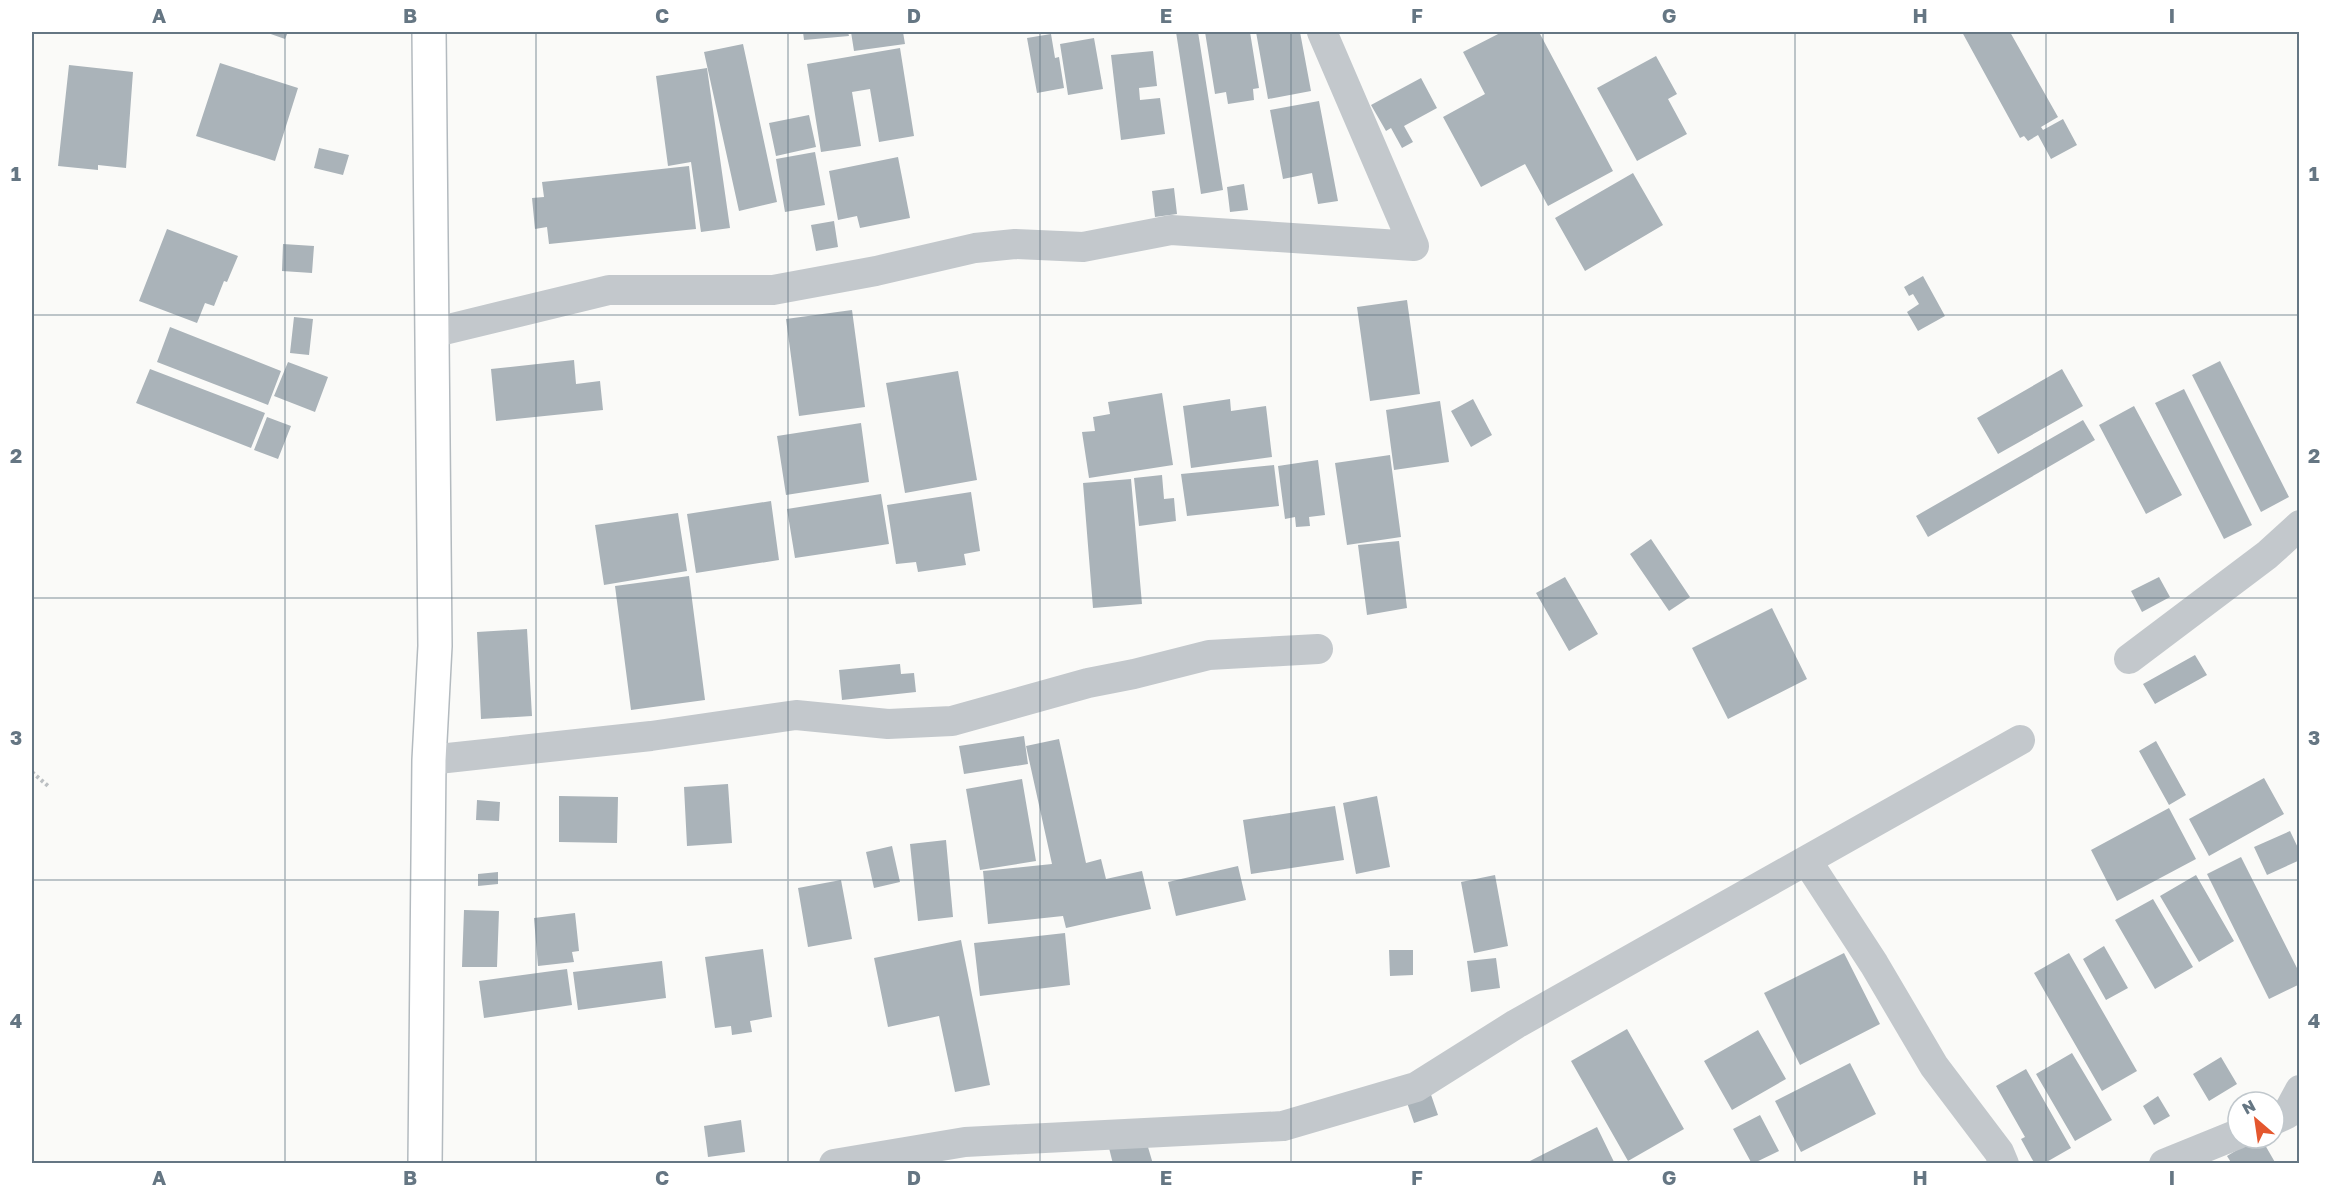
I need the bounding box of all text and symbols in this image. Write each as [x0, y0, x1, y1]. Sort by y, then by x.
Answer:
text: A [152, 3, 166, 27]
text: B [403, 3, 417, 27]
text: C [655, 3, 669, 27]
text: D [907, 3, 921, 27]
text: E [1160, 3, 1172, 27]
text: F [1411, 3, 1423, 27]
text: G [1662, 3, 1676, 27]
text: H [1912, 3, 1928, 27]
text: I [2169, 3, 2175, 27]
text: 1 [11, 161, 21, 185]
text: 1 [2309, 161, 2319, 185]
text: 2 [10, 443, 22, 467]
text: 2 [2308, 443, 2320, 467]
text: 3 [10, 725, 22, 749]
text: 3 [2308, 725, 2320, 749]
text: 4 [10, 1008, 22, 1032]
text: 4 [2308, 1008, 2320, 1032]
north arrow [2226, 1090, 2286, 1150]
text: N [2239, 1095, 2259, 1119]
text: A [152, 1165, 166, 1189]
text: B [403, 1165, 417, 1189]
text: C [655, 1165, 669, 1189]
text: D [907, 1165, 921, 1189]
text: E [1160, 1165, 1172, 1189]
text: F [1411, 1165, 1423, 1189]
text: G [1662, 1165, 1676, 1189]
text: H [1912, 1165, 1928, 1189]
text: I [2169, 1165, 2175, 1189]

